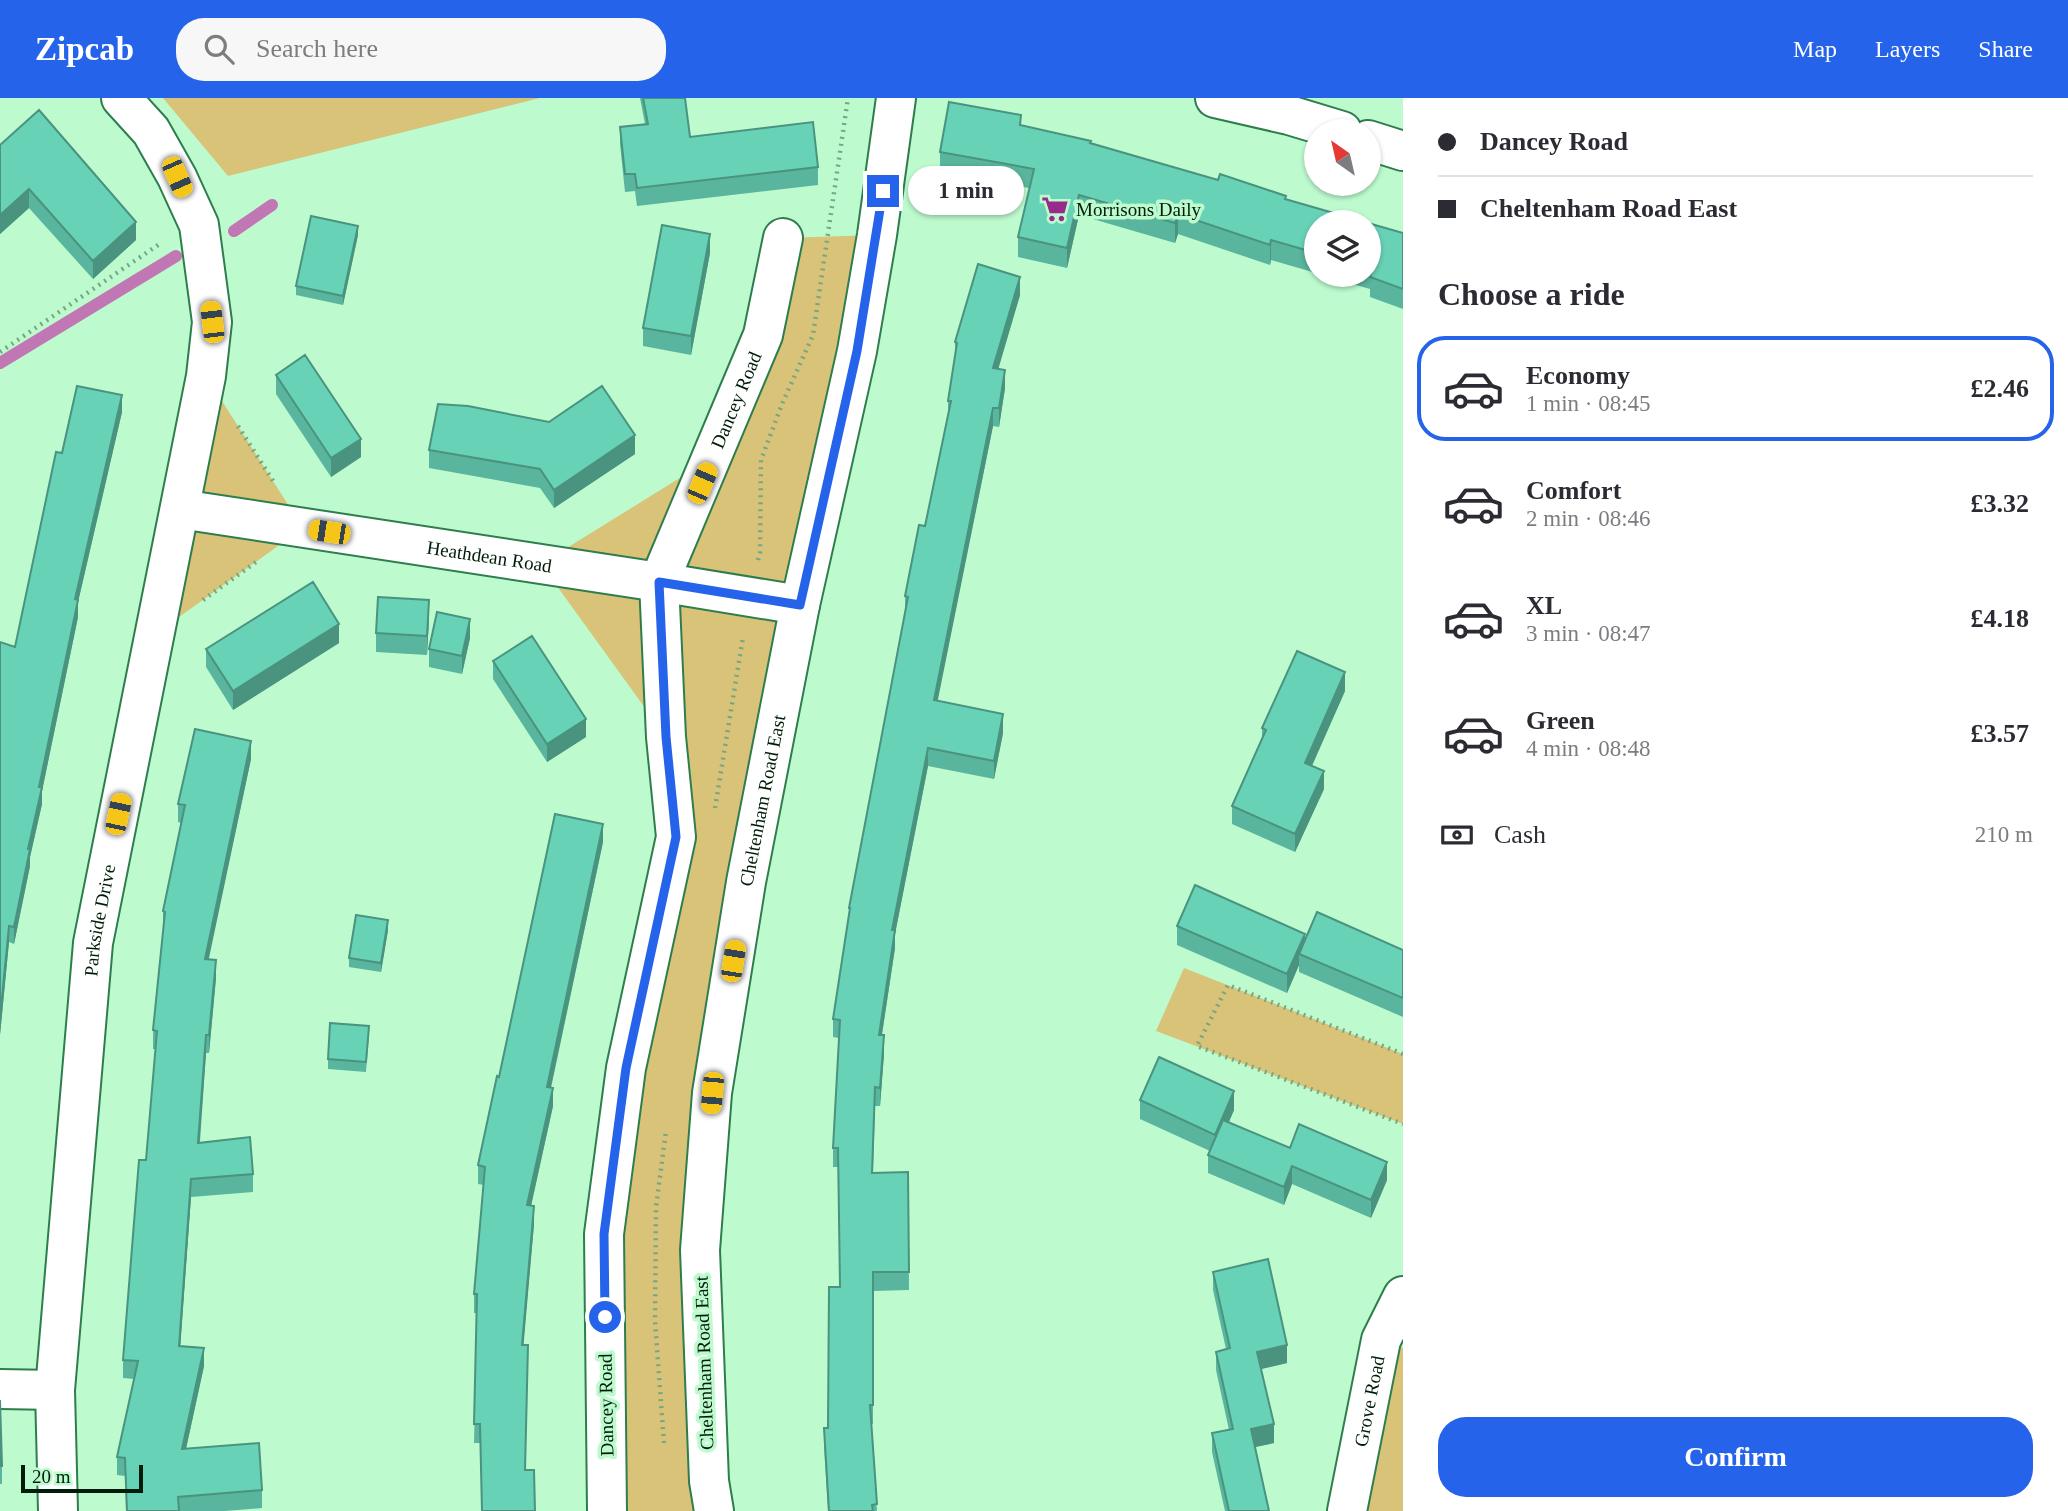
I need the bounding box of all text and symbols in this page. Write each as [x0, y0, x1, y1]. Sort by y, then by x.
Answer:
search box [176, 18, 666, 81]
icon: search [200, 30, 238, 68]
text: Zipcab [35, 31, 134, 67]
text: Search here [256, 34, 378, 63]
text: Map [1793, 36, 1837, 62]
text: Layers [1875, 36, 1940, 62]
text: Share [1978, 36, 2033, 62]
north arrow [1304, 119, 1381, 196]
map controls [1304, 119, 1381, 287]
text: Dancey Road [1480, 127, 1628, 156]
car [159, 154, 196, 200]
callout: 1 min [908, 166, 1023, 216]
route end [867, 175, 899, 207]
text: 1 min [938, 178, 994, 203]
supermarket icon: Morrisons Daily [1040, 194, 1070, 224]
text: Cheltenham Road East [1480, 194, 1737, 223]
place label: Morrisons Daily [1076, 199, 1202, 220]
button: layers [1304, 210, 1381, 287]
text: Choose a ride [1438, 276, 1625, 312]
car [200, 300, 225, 344]
street label: Dancey Road [706, 348, 765, 451]
icon: car [1442, 357, 1505, 420]
text: Economy [1526, 361, 1630, 390]
text: £2.46 [1971, 374, 2029, 403]
text: 1 min · 08:45 [1526, 391, 1651, 416]
car [685, 460, 720, 506]
icon: car [1442, 472, 1505, 535]
text: Comfort [1526, 476, 1621, 505]
text: £3.32 [1971, 489, 2029, 518]
text: 2 min · 08:46 [1526, 506, 1651, 531]
car [307, 518, 352, 546]
street label: Heathdean Road [425, 536, 554, 576]
icon: car [1442, 587, 1505, 650]
text: XL [1526, 591, 1562, 620]
text: £4.18 [1971, 604, 2029, 633]
text: 3 min · 08:47 [1526, 621, 1651, 646]
icon: car [1442, 702, 1505, 765]
text: Green [1526, 706, 1595, 735]
street label: Cheltenham Road East [735, 712, 789, 888]
text: £3.57 [1971, 719, 2029, 748]
text: 4 min · 08:48 [1526, 736, 1651, 761]
car [104, 791, 133, 837]
icon: cash [1438, 816, 1476, 854]
text: Cash [1494, 820, 1546, 849]
text: 210 m [1975, 822, 2033, 847]
street label: Parkside Drive [80, 862, 119, 977]
car [720, 939, 747, 983]
car [700, 1071, 725, 1115]
street label: Cheltenham Road East [690, 1275, 718, 1450]
route start [589, 1301, 621, 1333]
street label: Dancey Road [595, 1353, 617, 1457]
street label: Grove Road [1350, 1353, 1388, 1448]
button: Confirm [1438, 1417, 2033, 1497]
scale bar [21, 1462, 144, 1494]
text: 20 m [32, 1466, 71, 1487]

